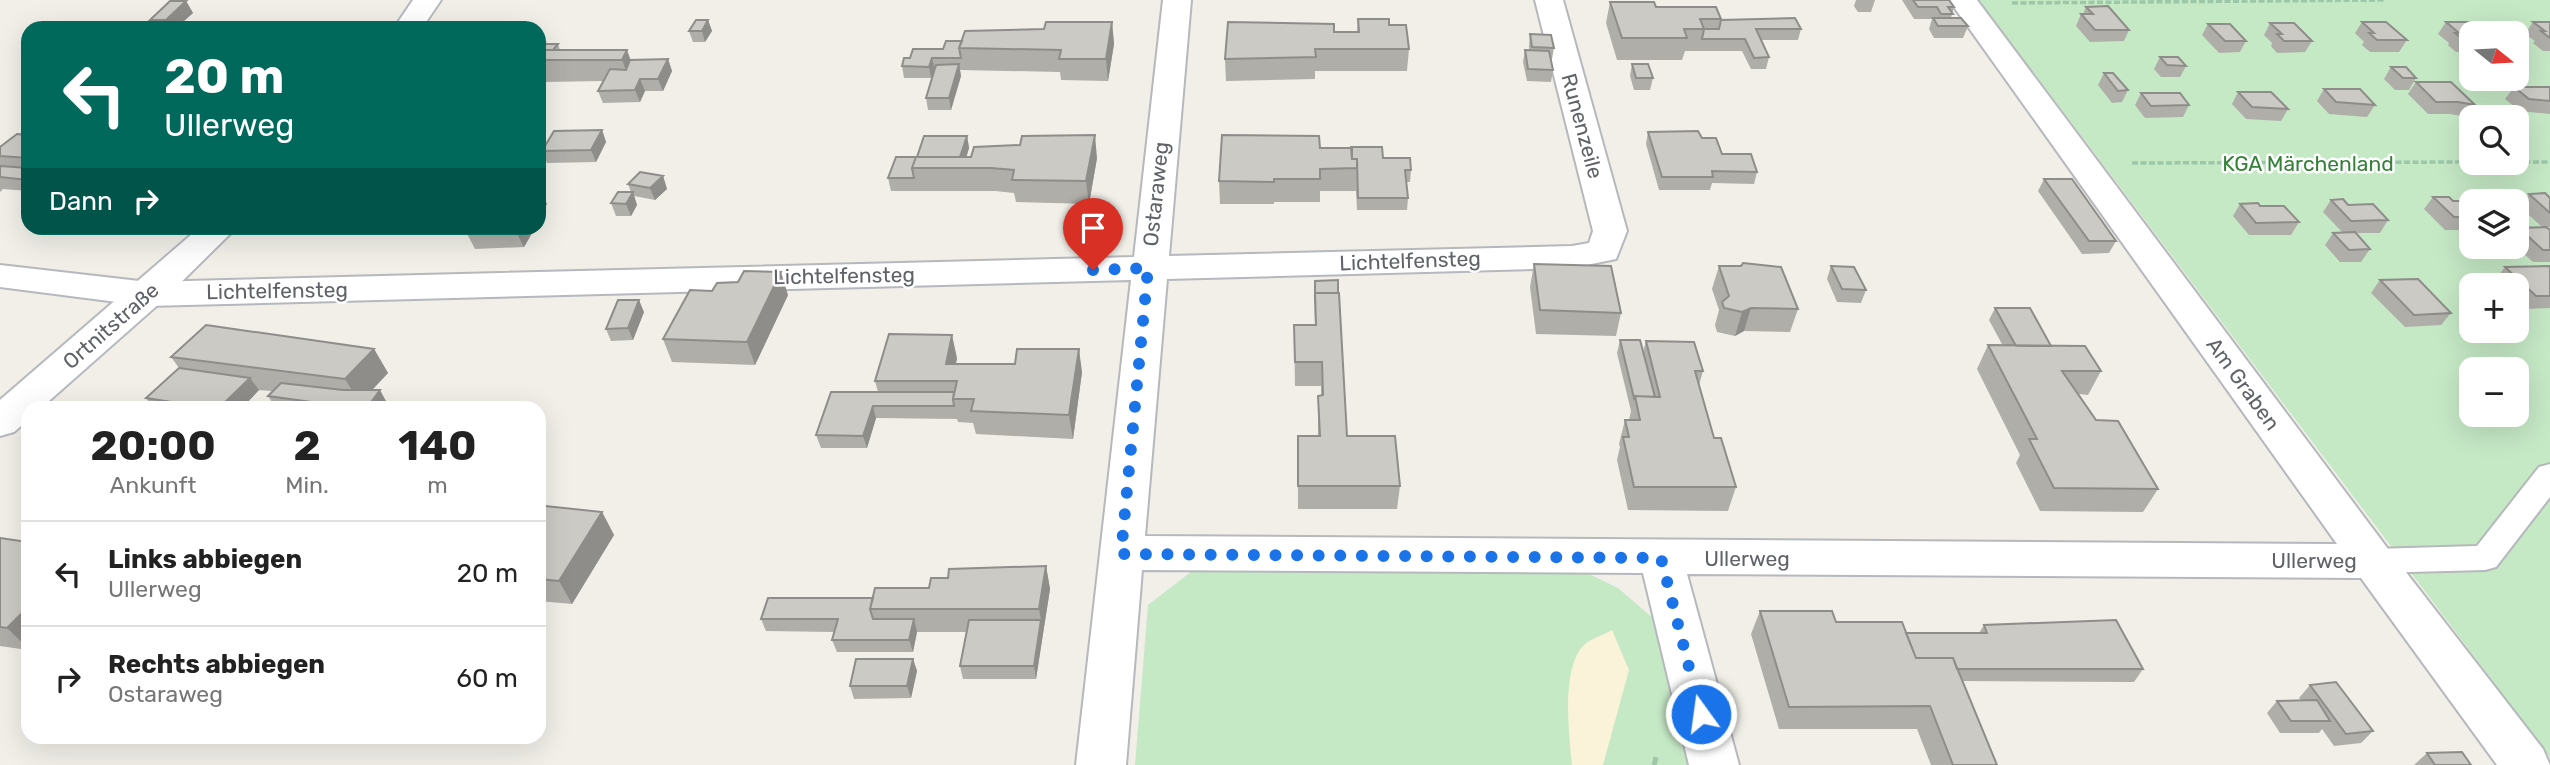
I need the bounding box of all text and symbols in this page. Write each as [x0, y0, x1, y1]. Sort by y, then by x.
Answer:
north arrow [2459, 21, 2529, 91]
map controls [2459, 21, 2529, 427]
text: 20 m [164, 47, 285, 105]
icon: left [49, 49, 140, 140]
street label: Runenzeile [1556, 71, 1609, 181]
button: search [2459, 105, 2529, 175]
text: Ullerweg [164, 106, 294, 144]
street label: Ostaraweg [1138, 140, 1173, 247]
park label: KGA Märchenland [2222, 151, 2394, 176]
icon: right [127, 182, 165, 220]
text: Dann [49, 186, 113, 217]
button: layers [2459, 189, 2529, 259]
pin [1063, 198, 1123, 270]
icon: arrive [1074, 209, 1112, 247]
street label: Lichtelfensteg [1339, 246, 1481, 275]
street label: Lichtelfensteg [773, 262, 915, 289]
button: + [2459, 273, 2529, 343]
street label: Ortnitstraße [58, 277, 164, 374]
street label: Lichtelfensteg [206, 277, 348, 304]
street label: Am Graben [2201, 332, 2285, 435]
button: − [2459, 357, 2529, 427]
text: 20:00 [91, 421, 216, 471]
text: 2 [293, 421, 321, 471]
text: 140 [398, 421, 476, 471]
text: Ankunft [110, 471, 196, 499]
text: Min. [285, 471, 329, 499]
text: m [427, 471, 448, 499]
text: Links abbiegen [108, 544, 302, 575]
street label: Ullerweg [1704, 546, 1790, 571]
street label: Ullerweg [2271, 548, 2357, 573]
icon: left [49, 555, 87, 593]
text: 20 m [457, 558, 518, 589]
text: Ullerweg [108, 575, 202, 603]
text: Rechts abbiegen [108, 649, 325, 680]
icon: right [49, 660, 87, 698]
text: 60 m [456, 663, 518, 694]
position arrow [1664, 677, 1738, 751]
text: Ostaraweg [108, 680, 223, 708]

